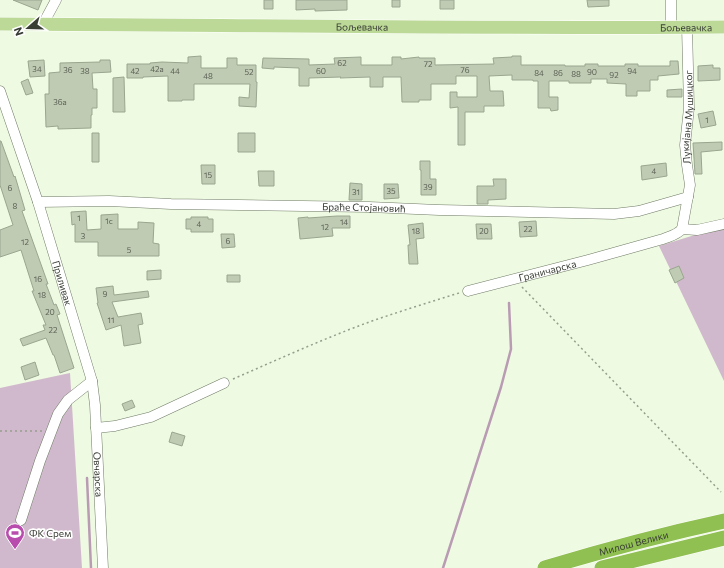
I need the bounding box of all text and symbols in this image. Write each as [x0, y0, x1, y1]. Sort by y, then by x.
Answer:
north arrow [8, 8, 48, 48]
street label: Бољевачка [336, 20, 388, 33]
street label: Бољевачка [660, 21, 712, 33]
text: N [11, 25, 26, 38]
house number: 62 [337, 58, 347, 68]
house number: 72 [424, 59, 433, 69]
house number: 34 [32, 64, 42, 74]
house number: 42a [150, 64, 164, 74]
house number: 36 [63, 65, 73, 75]
house number: 76 [460, 65, 470, 75]
house number: 38 [80, 66, 90, 76]
house number: 42 [130, 66, 140, 76]
house number: 44 [170, 66, 180, 76]
house number: 60 [316, 66, 326, 76]
house number: 94 [627, 66, 637, 76]
house number: 52 [244, 67, 254, 77]
house number: 90 [587, 67, 597, 77]
house number: 84 [534, 68, 544, 78]
house number: 86 [553, 68, 563, 78]
house number: 88 [571, 69, 581, 79]
street label: Лукијана Мушицког [679, 69, 695, 165]
house number: 92 [609, 70, 619, 80]
house number: 48 [203, 71, 213, 81]
house number: 36a [53, 97, 67, 107]
house number: 1 [705, 115, 709, 125]
house number: 4 [652, 166, 657, 176]
house number: 15 [204, 170, 212, 180]
house number: 39 [423, 182, 433, 192]
house number: 6 [8, 183, 13, 193]
house number: 35 [386, 186, 396, 196]
house number: 31 [352, 187, 360, 197]
street label: Браће Стојановић [322, 200, 406, 215]
house number: 8 [13, 201, 18, 211]
house number: 1 [77, 213, 81, 223]
house number: 1c [105, 216, 113, 226]
house number: 14 [340, 217, 348, 227]
house number: 4 [197, 219, 202, 229]
house number: 12 [321, 222, 329, 232]
house number: 22 [524, 224, 533, 234]
house number: 18 [412, 226, 420, 236]
house number: 20 [479, 226, 489, 236]
house number: 3 [81, 231, 86, 241]
house number: 6 [226, 236, 231, 246]
house number: 12 [21, 237, 29, 247]
house number: 5 [127, 245, 132, 255]
street label: Граничарска [517, 257, 578, 284]
street label: Приливак [50, 259, 75, 308]
house number: 16 [34, 274, 42, 284]
house number: 9 [103, 289, 108, 299]
house number: 18 [38, 290, 46, 300]
house number: 20 [45, 307, 55, 317]
house number: 11 [108, 315, 114, 325]
house number: 22 [49, 325, 58, 335]
street label: Овчарска [91, 451, 106, 497]
sports icon: ФК Срем [4, 522, 26, 550]
place label: ФК Срем [29, 527, 71, 539]
street label: Милош Велики [597, 528, 670, 558]

